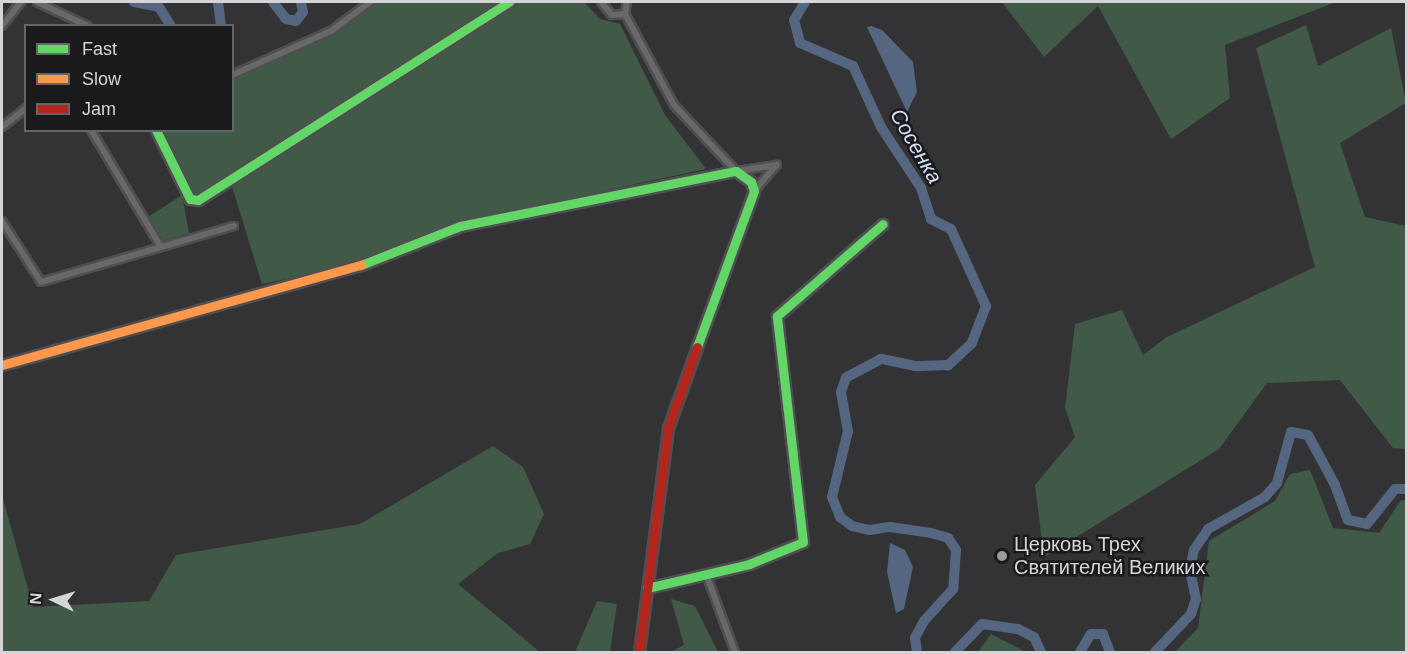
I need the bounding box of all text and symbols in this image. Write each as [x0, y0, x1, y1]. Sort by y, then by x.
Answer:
legend [24, 24, 234, 132]
text: Fast [82, 39, 117, 59]
text: Slow [82, 69, 121, 89]
text: Jam [82, 99, 116, 119]
water label: Сосенка [885, 104, 947, 188]
place label: Церковь Трех Святителей Великих [1014, 532, 1205, 579]
marker: Церковь Трех Святителей Великих [995, 549, 1009, 563]
north arrow [24, 570, 84, 630]
text: N [27, 592, 44, 605]

